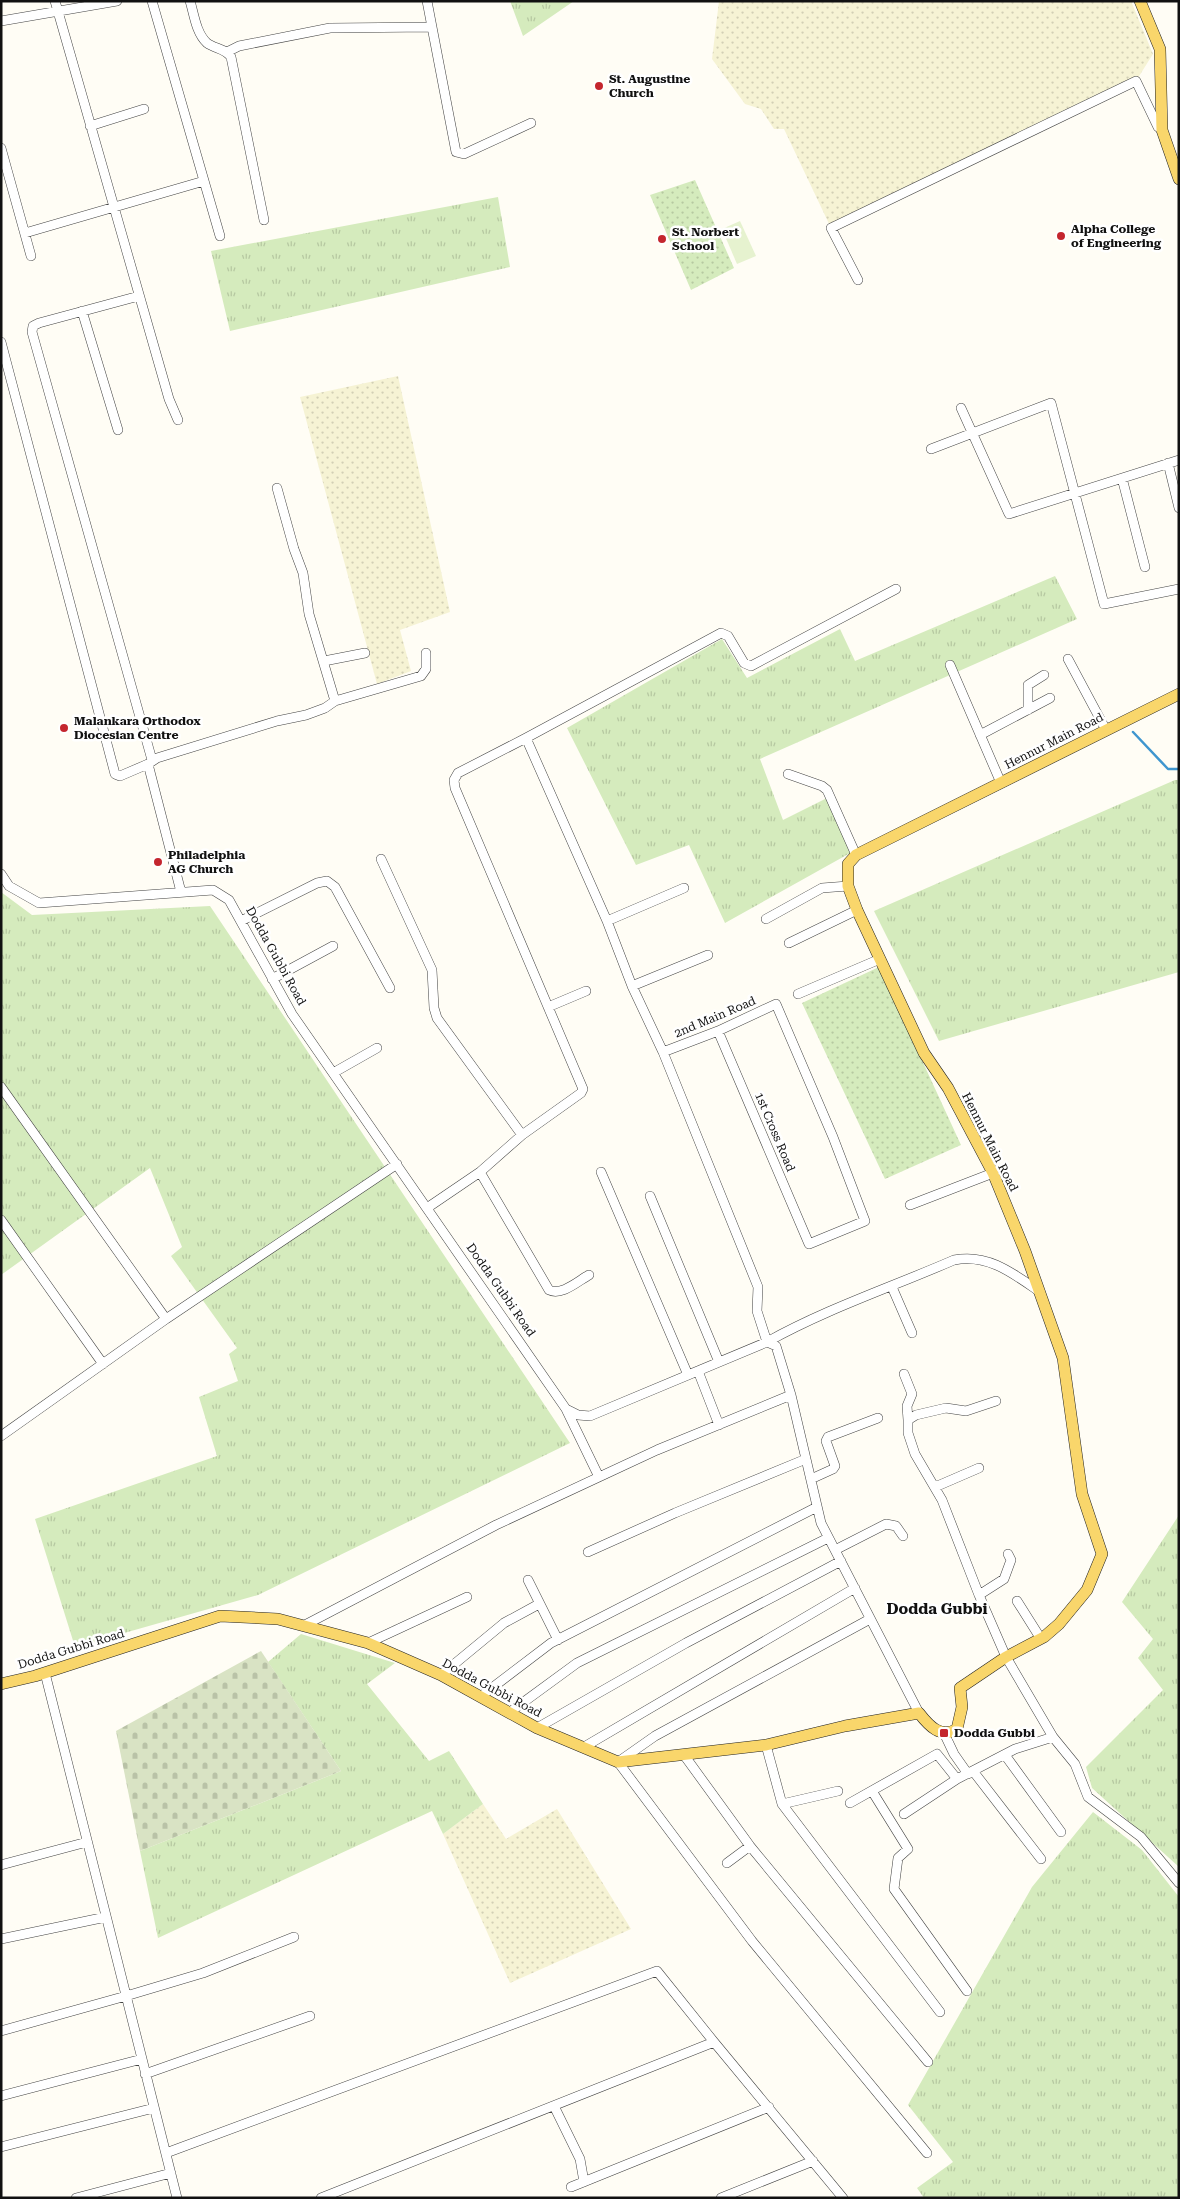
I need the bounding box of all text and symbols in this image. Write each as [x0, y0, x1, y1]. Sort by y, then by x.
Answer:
place label: St. Augustine Church [609, 72, 690, 100]
marker: St. Augustine Church [593, 80, 605, 92]
place label: Alpha College of Engineering [1071, 222, 1162, 250]
place label: St. Norbert School [672, 225, 739, 253]
marker: Alpha College of Engineering [1055, 230, 1067, 242]
marker: St. Norbert School [656, 233, 668, 245]
street label: Hennur Main Road [1002, 710, 1106, 772]
place label: Malankara Orthodox Diocesian Centre [74, 714, 201, 742]
marker: Malankara Orthodox Diocesian Centre [58, 722, 70, 734]
place label: Philadelphia AG Church [168, 848, 245, 876]
marker: Philadelphia AG Church [152, 856, 164, 868]
street label: Dodda Gubbi Road [243, 904, 309, 1008]
street label: 2nd Main Road [672, 993, 758, 1040]
street label: 1st Cross Road [752, 1090, 798, 1174]
street label: Hennur Main Road [959, 1090, 1021, 1194]
street label: Dodda Gubbi Road [464, 1241, 539, 1340]
district label: Dodda Gubbi [886, 1600, 988, 1618]
street label: Dodda Gubbi Road [16, 1626, 126, 1672]
street label: Dodda Gubbi Road [440, 1656, 544, 1720]
place label: Dodda Gubbi [954, 1726, 1035, 1740]
marker: Dodda Gubbi [938, 1727, 950, 1739]

